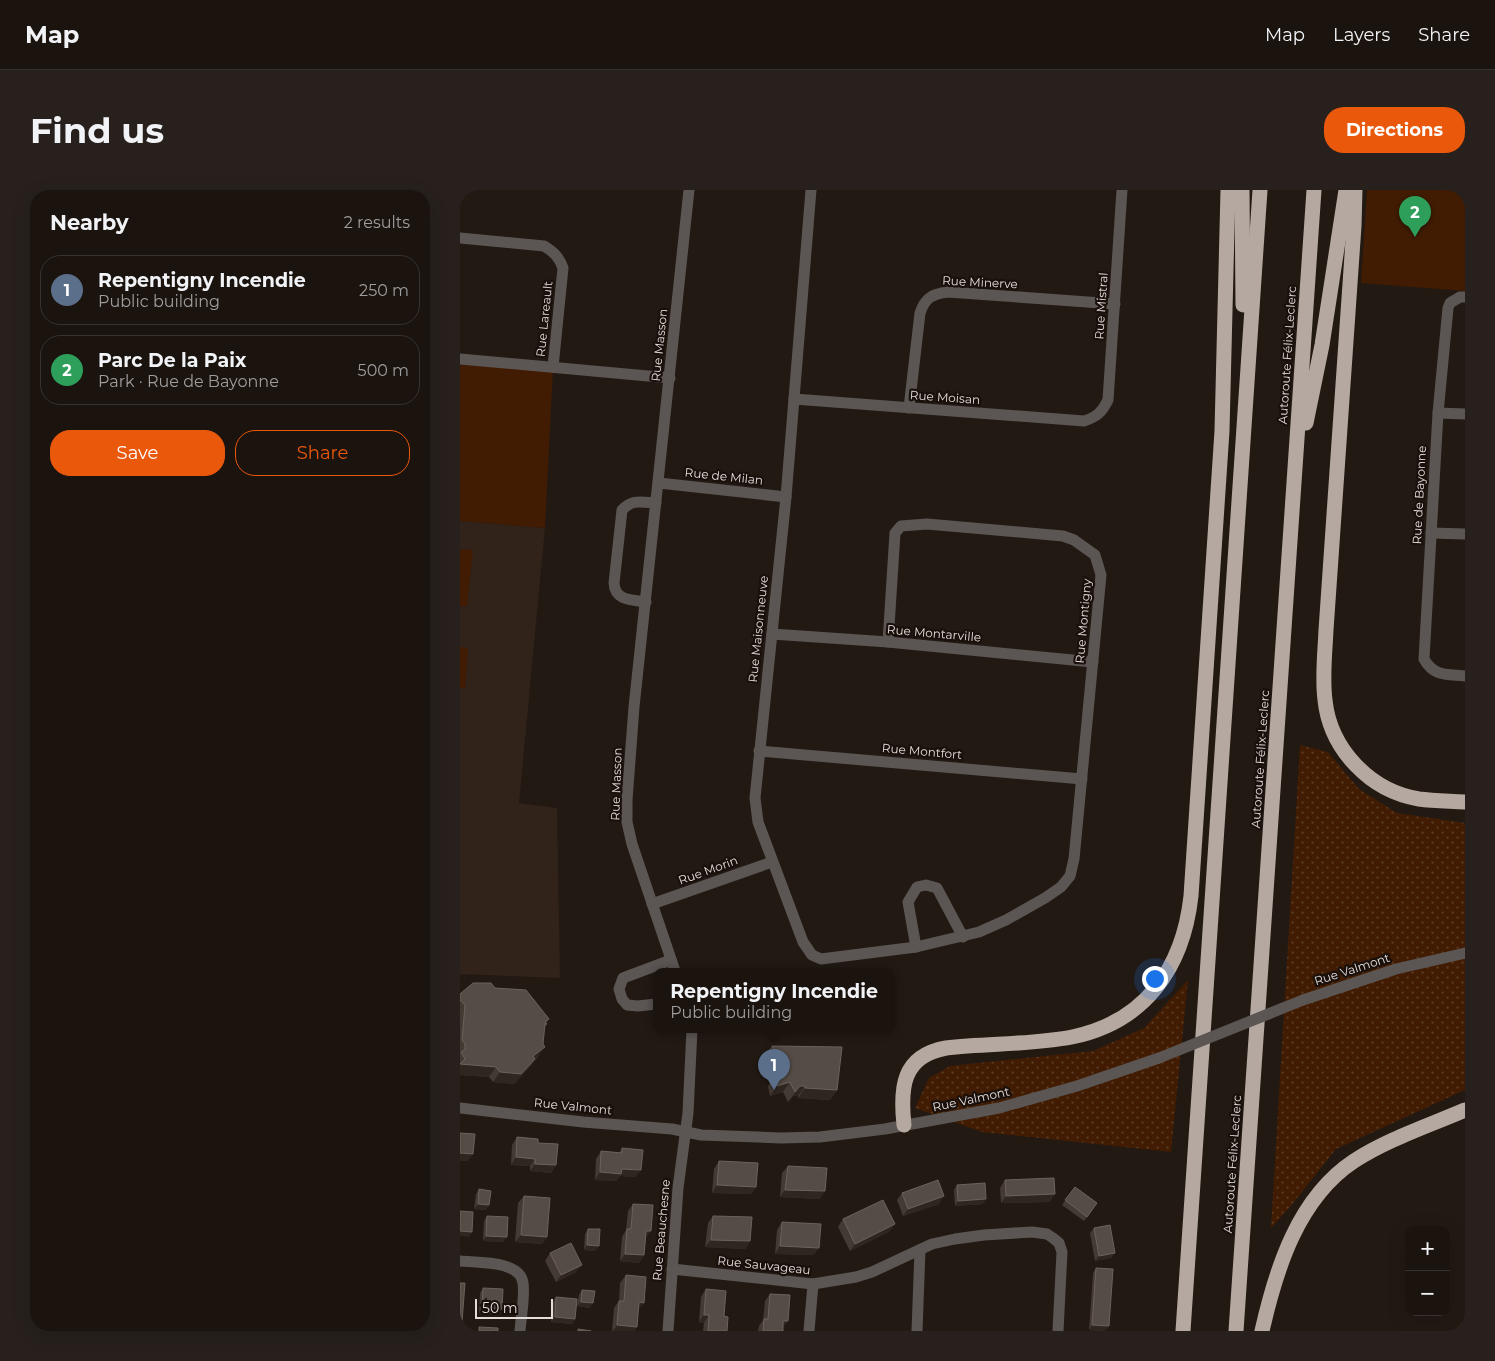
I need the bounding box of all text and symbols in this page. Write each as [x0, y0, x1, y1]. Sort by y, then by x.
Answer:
text: Map [25, 20, 79, 49]
text: Map [1265, 24, 1305, 46]
text: Layers [1333, 24, 1390, 46]
text: Share [1418, 24, 1470, 46]
button: Directions [1324, 107, 1465, 153]
text: Find us [30, 109, 164, 152]
pin: 2 [1399, 196, 1431, 237]
text: Nearby [50, 210, 129, 235]
text: 2 results [344, 213, 410, 232]
text: Repentigny Incendie [98, 269, 306, 292]
street label: Rue Mistral [1091, 272, 1111, 340]
street label: Rue Minerve [942, 273, 1018, 291]
street label: Rue Lareault [533, 280, 555, 358]
text: 1 [64, 281, 70, 300]
text: 250 m [359, 281, 409, 300]
street label: Autoroute Félix-Leclerc [1275, 285, 1299, 425]
text: Public building [98, 292, 220, 311]
street label: Rue Masson [648, 308, 670, 382]
text: Parc De la Paix [98, 349, 246, 372]
text: 2 [62, 361, 72, 380]
text: 500 m [358, 361, 409, 380]
text: Park · Rue de Bayonne [98, 372, 279, 391]
street label: Rue Moisan [909, 387, 981, 407]
button: Save [50, 430, 225, 476]
button: Share [235, 430, 410, 476]
street label: Rue de Bayonne [1409, 445, 1429, 545]
street label: Rue de Milan [684, 464, 764, 488]
street label: Rue Maisonneuve [745, 575, 771, 683]
street label: Rue Montigny [1072, 578, 1094, 664]
street label: Rue Montarville [886, 621, 982, 645]
street label: Autoroute Félix-Leclerc [1248, 689, 1272, 829]
street label: Rue Montfort [881, 740, 963, 762]
street label: Rue Masson [607, 747, 625, 821]
street label: Rue Morin [676, 852, 740, 888]
street label: Rue Valmont [1312, 950, 1392, 988]
your location [1142, 966, 1168, 992]
popup [653, 968, 895, 1033]
text: Repentigny Incendie [670, 980, 878, 1003]
text: Public building [670, 1003, 792, 1022]
pin: 1 [758, 1049, 790, 1090]
street label: Rue Valmont [931, 1083, 1011, 1114]
street label: Rue Valmont [533, 1094, 613, 1118]
street label: Autoroute Félix-Leclerc [1220, 1094, 1244, 1234]
street label: Rue Beauchesne [649, 1179, 673, 1281]
map controls [1405, 1226, 1450, 1316]
button: + [1405, 1226, 1450, 1271]
street label: Rue Sauvageau [717, 1253, 811, 1277]
button: − [1405, 1271, 1450, 1316]
scale bar [475, 1296, 552, 1319]
text: 50 m [482, 1299, 518, 1317]

